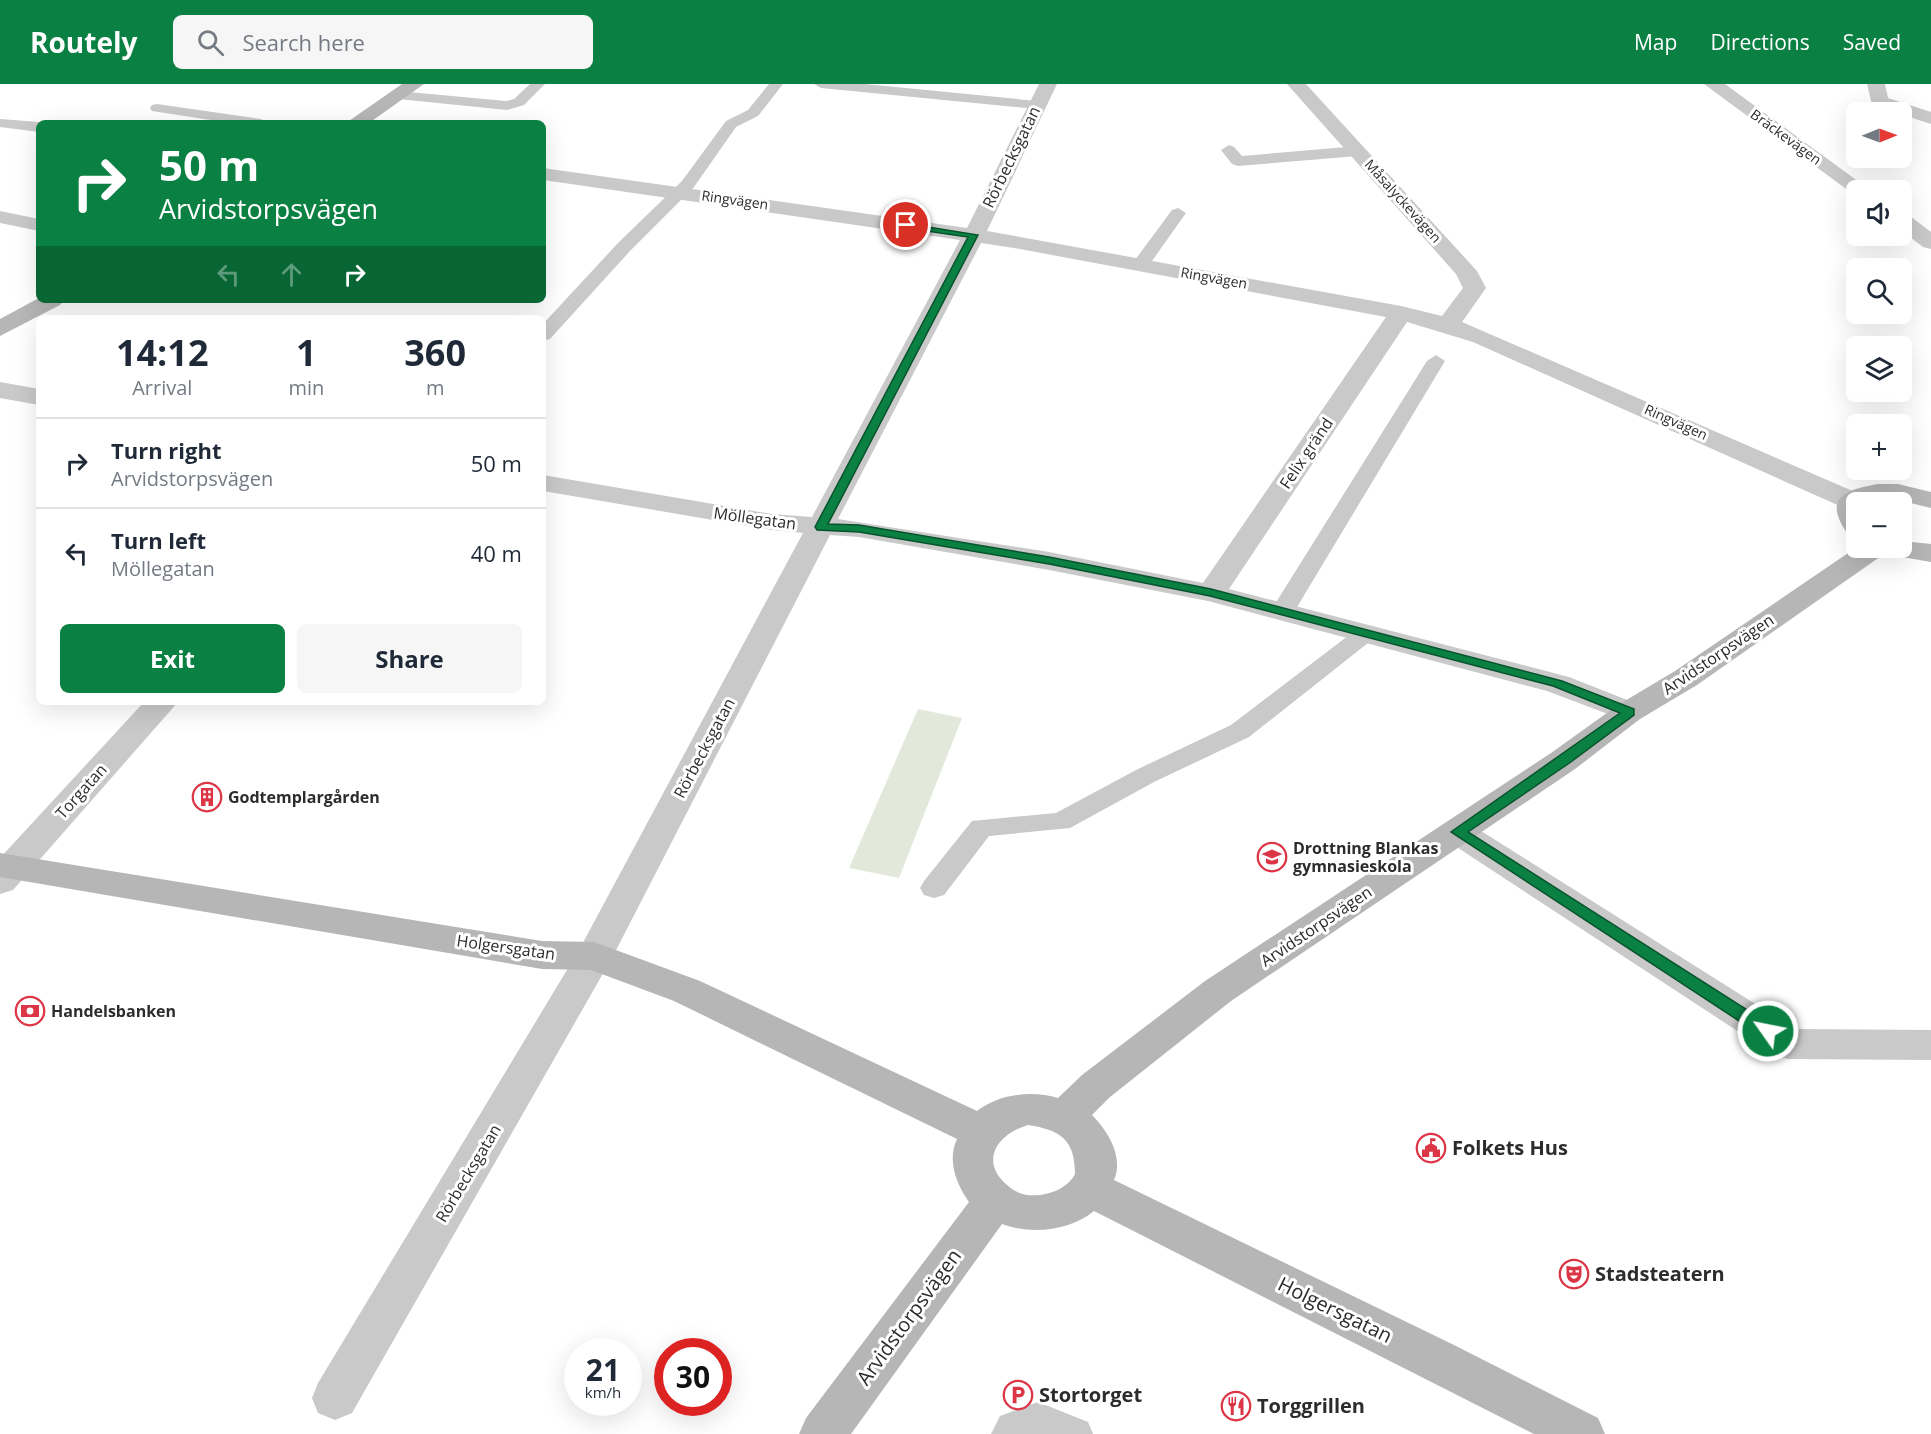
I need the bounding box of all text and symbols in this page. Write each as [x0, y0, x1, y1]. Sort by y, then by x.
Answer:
search box [173, 15, 593, 69]
text: Routely [30, 23, 137, 61]
icon: search [194, 26, 227, 59]
text: Search here [242, 27, 365, 57]
text: Map [1634, 28, 1677, 56]
text: Directions [1710, 28, 1810, 56]
text: Saved [1843, 28, 1901, 56]
north arrow [1846, 102, 1912, 168]
map controls [1846, 102, 1912, 558]
street label: Rörbecksgatan [977, 103, 1045, 211]
street label: Bräckevägen [1747, 104, 1826, 169]
text: 50 m [159, 136, 259, 193]
icon: right [60, 144, 138, 222]
street label: Måsalyckevägen [1361, 155, 1446, 246]
button: sound [1846, 180, 1912, 246]
street label: Ringvägen [700, 185, 770, 214]
text: Arvidstorpsvägen [159, 190, 378, 227]
pin [880, 199, 931, 250]
icon: arrive [889, 208, 922, 241]
icon: left [212, 258, 245, 291]
icon: ahead [275, 258, 308, 291]
icon: right [338, 258, 371, 291]
button: search [1846, 258, 1912, 324]
street label: Ringvägen [1179, 262, 1249, 293]
text: 14:12 [116, 328, 209, 377]
text: 1 [296, 328, 317, 377]
text: 360 [404, 328, 466, 377]
button: layers [1846, 336, 1912, 402]
text: Arrival [132, 374, 192, 401]
text: min [288, 374, 324, 401]
text: m [426, 374, 444, 401]
street label: Ringvägen [1642, 399, 1711, 444]
street label: Felix gränd [1274, 413, 1338, 493]
button: + [1846, 414, 1912, 480]
text: Turn right [111, 435, 222, 465]
icon: right [60, 447, 93, 480]
text: 50 m [471, 448, 522, 478]
text: Arvidstorpsvägen [111, 465, 273, 492]
button: − [1846, 492, 1912, 558]
street label: Möllegatan [712, 501, 798, 535]
text: Turn left [111, 525, 206, 555]
icon: left [60, 537, 93, 570]
text: 40 m [471, 538, 522, 568]
text: Möllegatan [111, 555, 215, 582]
street label: Arvidstorpsvägen [1658, 609, 1778, 699]
button: Exit [60, 624, 285, 693]
button: Share [297, 624, 522, 693]
street label: Rörbecksgatan [668, 694, 740, 802]
street label: Torgatan [50, 759, 112, 823]
building icon: Godtemplargården [191, 781, 223, 813]
place label: Godtemplargården [228, 786, 380, 808]
place label: Drottning Blankas gymnasieskola [1293, 837, 1438, 877]
school or university icon: Drottning Blankas gymnasieskola [1256, 841, 1288, 873]
street label: Arvidstorpsvägen [1256, 881, 1376, 971]
street label: Holgersgatan [455, 929, 557, 965]
bank icon: Handelsbanken [14, 995, 46, 1027]
position arrow [1736, 999, 1800, 1063]
place label: Handelsbanken [51, 1000, 176, 1022]
street label: Rörbecksgatan [430, 1120, 506, 1226]
public building icon: Folkets Hus [1415, 1132, 1447, 1164]
place label: Folkets Hus [1452, 1134, 1568, 1161]
street label: Arvidstorpsvägen [850, 1243, 967, 1390]
theatre icon: Stadsteatern [1558, 1258, 1590, 1290]
place label: Stadsteatern [1595, 1260, 1725, 1287]
street label: Holgersgatan [1274, 1270, 1397, 1349]
speed limit sign: 30 [654, 1338, 732, 1416]
text: 21 [586, 1349, 620, 1390]
parking icon: Stortorget [1002, 1379, 1034, 1411]
place label: Stortorget [1039, 1381, 1142, 1408]
text: km/h [585, 1382, 621, 1402]
restaurant icon: Torggrillen [1220, 1390, 1252, 1422]
place label: Torggrillen [1257, 1392, 1365, 1419]

